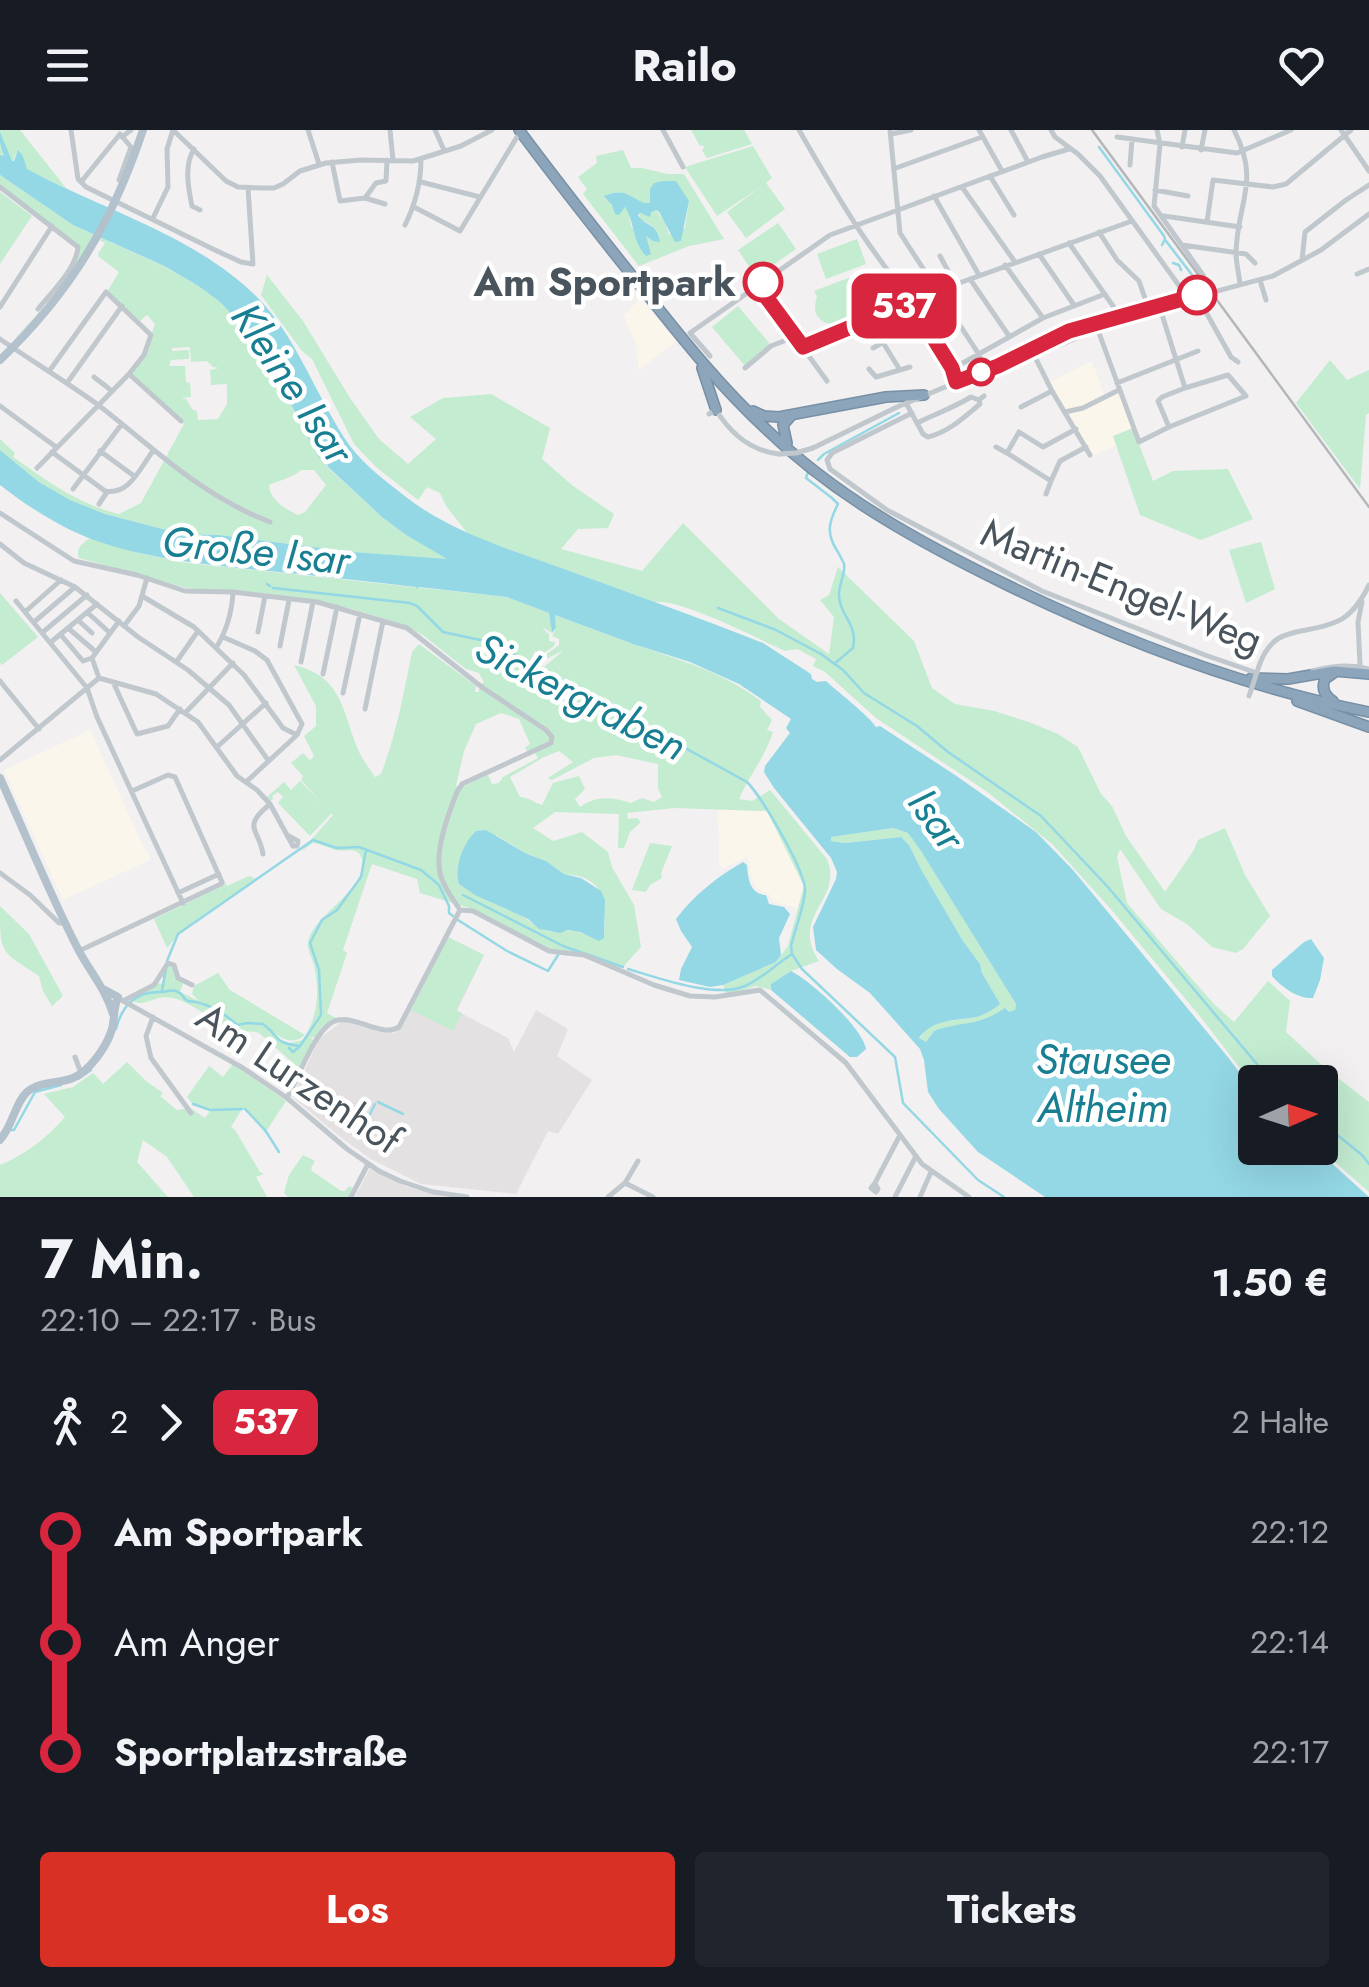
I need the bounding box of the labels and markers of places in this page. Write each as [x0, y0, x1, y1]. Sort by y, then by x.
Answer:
place label: Am Sportpark [473, 253, 736, 311]
marker: Am Sportpark [744, 263, 782, 301]
unlabelled marker [1178, 276, 1216, 314]
unlabelled marker [968, 359, 994, 385]

